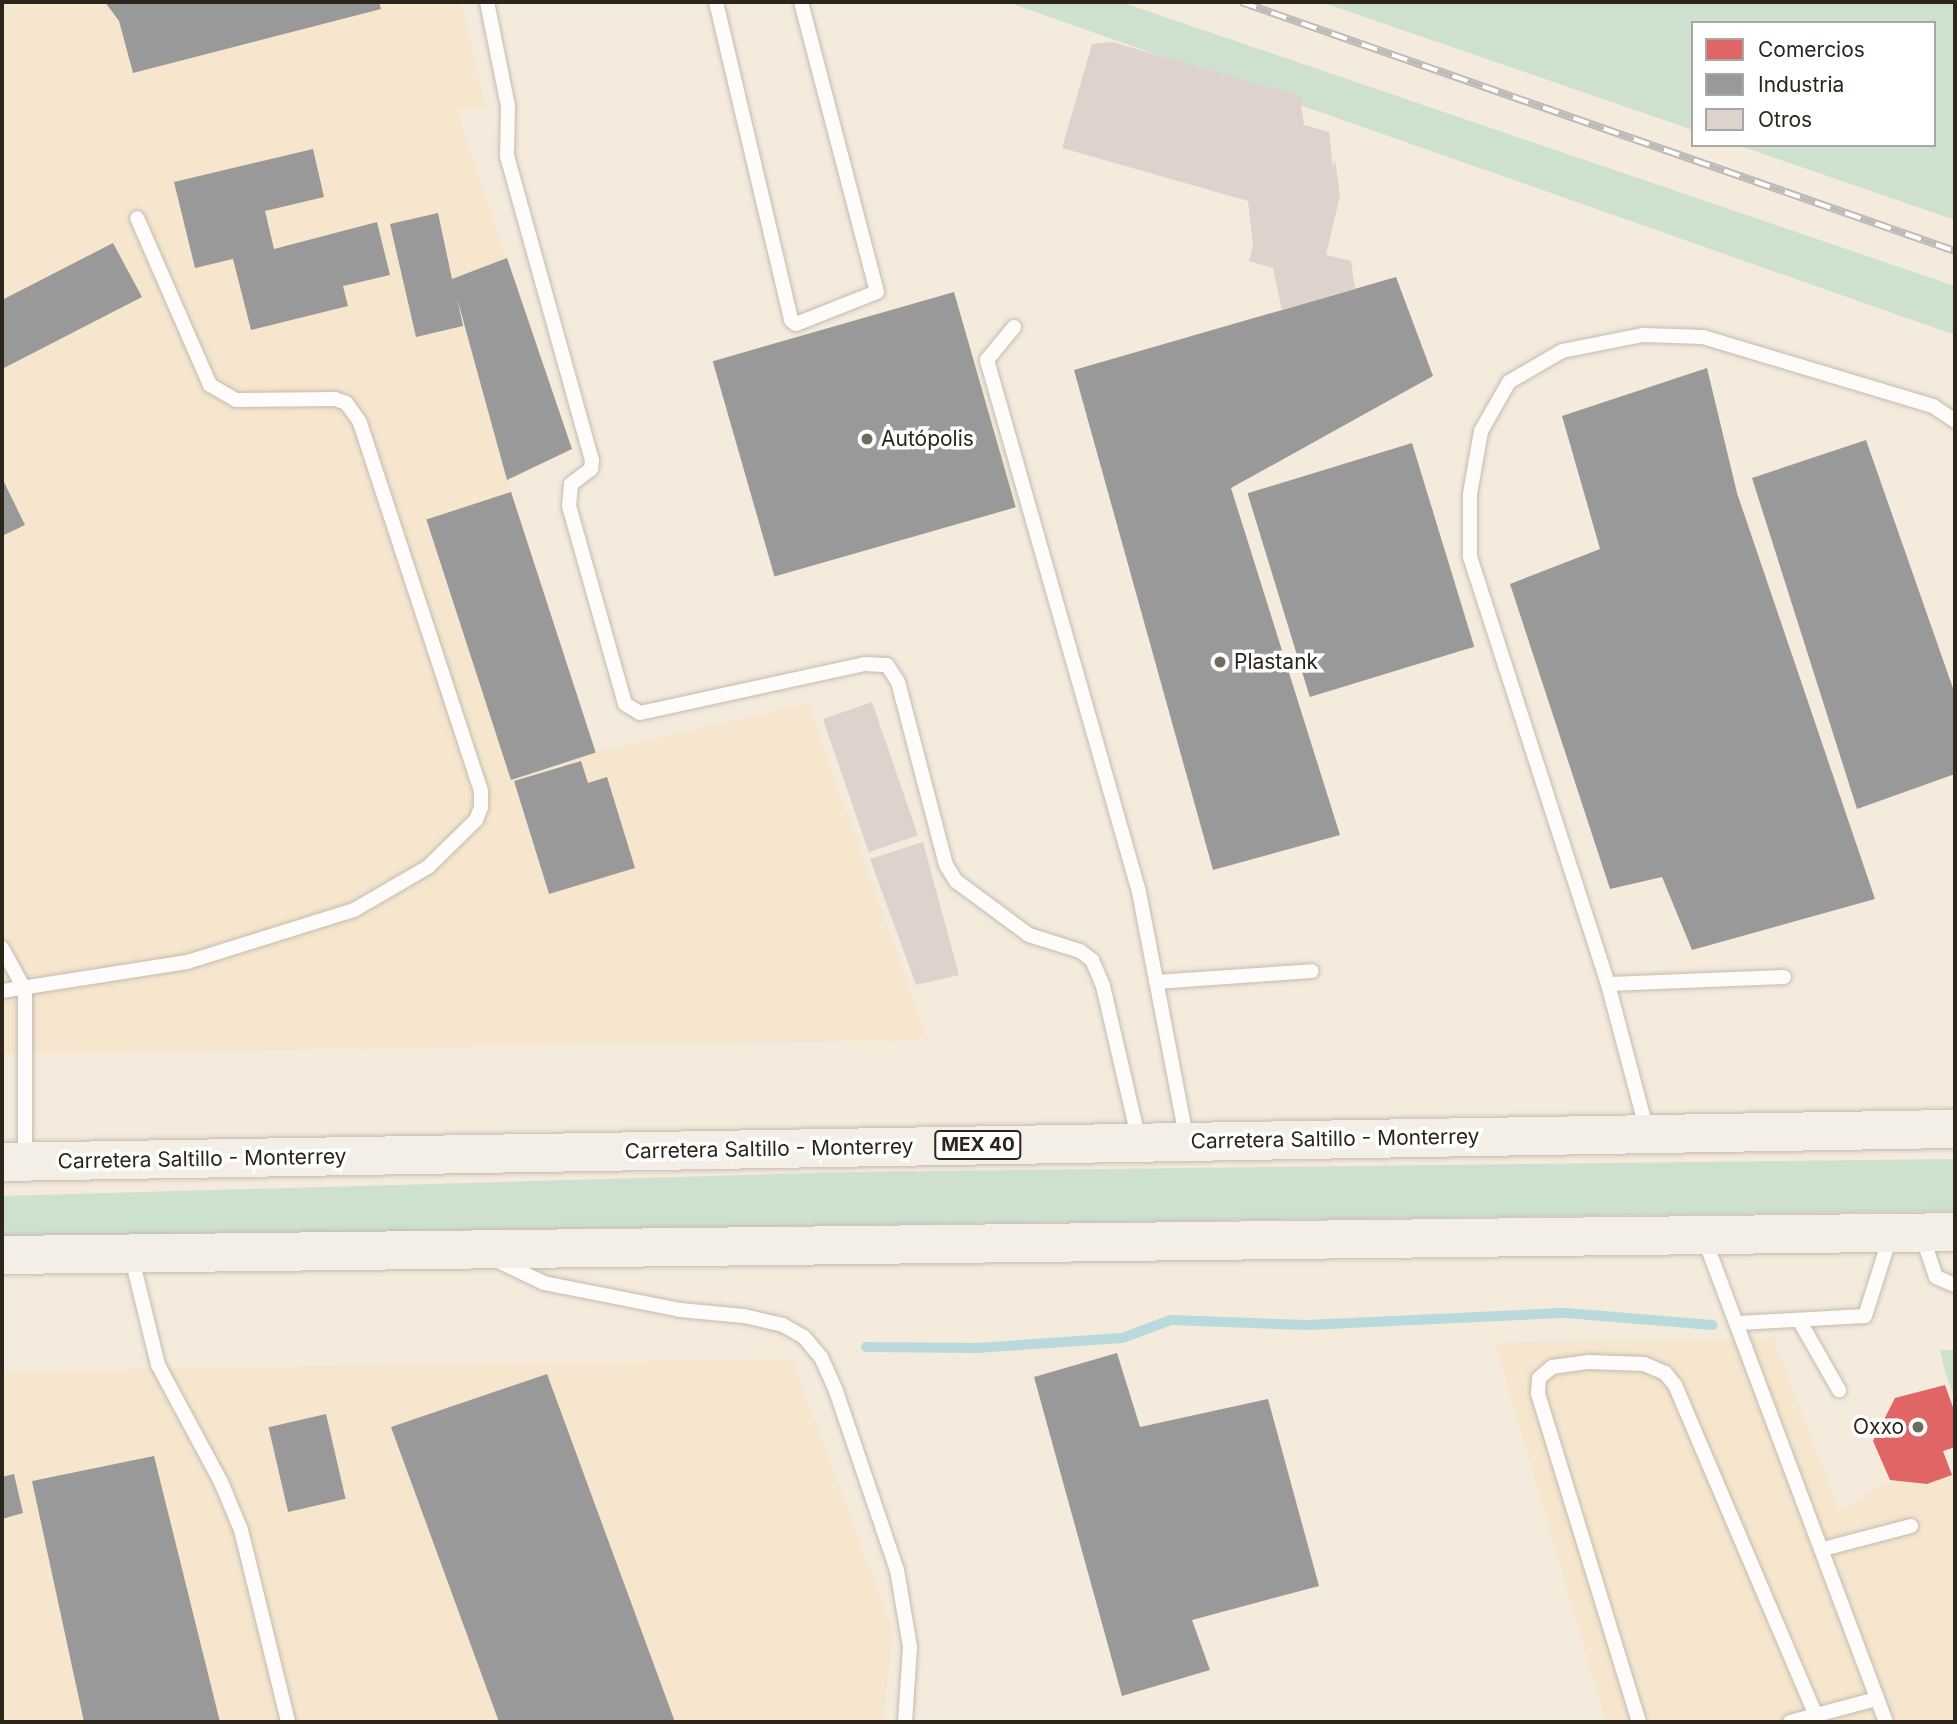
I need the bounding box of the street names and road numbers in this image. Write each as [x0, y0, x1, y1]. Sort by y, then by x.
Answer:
street label: Carretera Saltillo - Monterrey [1190, 1124, 1480, 1154]
road number: MEX 40 [934, 1130, 1022, 1161]
street label: Carretera Saltillo - Monterrey [624, 1134, 914, 1164]
street label: Carretera Saltillo - Monterrey [57, 1144, 347, 1174]

